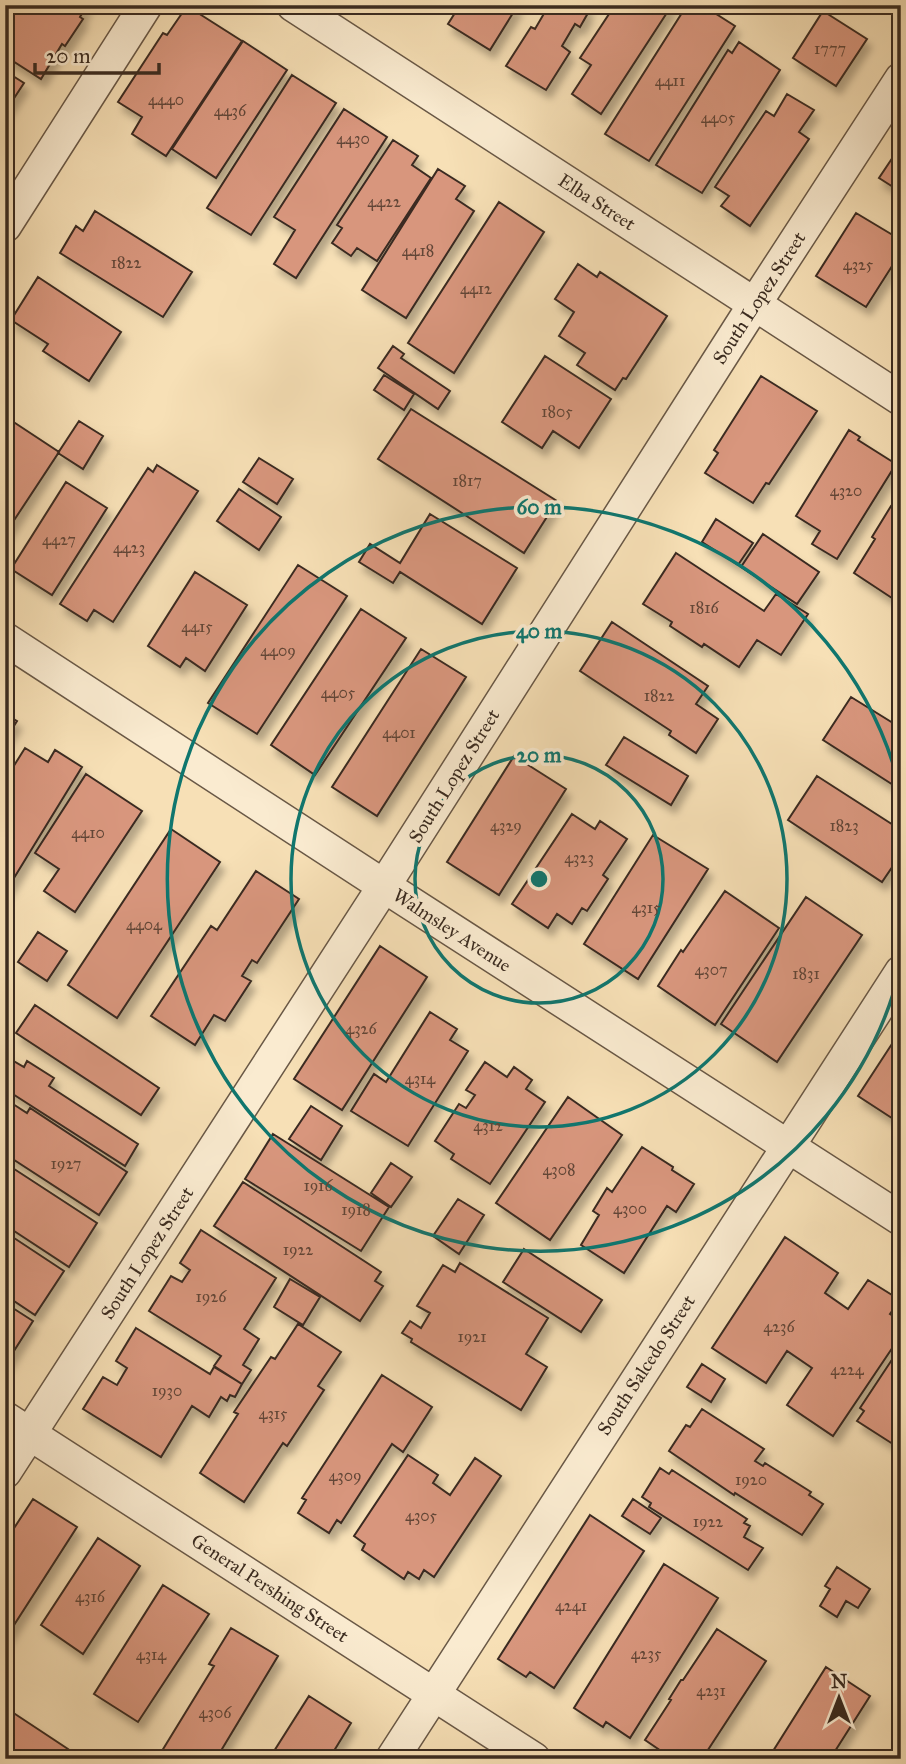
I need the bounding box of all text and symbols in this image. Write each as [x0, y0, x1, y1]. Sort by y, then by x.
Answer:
scale bar [35, 32, 159, 76]
house number: 1777 [814, 39, 846, 58]
text: 20 m [46, 43, 91, 69]
house number: 4411 [655, 71, 685, 90]
house number: 4440 [148, 90, 184, 109]
house number: 4436 [214, 101, 247, 120]
house number: 4405 [701, 108, 736, 127]
house number: 4430 [336, 129, 370, 148]
street label: Elba Street [554, 169, 640, 236]
house number: 4422 [367, 192, 401, 211]
street label: South Lopez Street [708, 227, 811, 369]
house number: 4418 [402, 241, 434, 260]
house number: 1822 [111, 253, 141, 272]
house number: 4325 [843, 255, 874, 274]
house number: 4412 [460, 279, 492, 298]
house number: 1805 [541, 402, 573, 421]
house number: 1817 [452, 471, 482, 490]
house number: 4320 [830, 481, 862, 500]
text: 60 m [516, 494, 562, 520]
house number: 4427 [42, 530, 76, 549]
house number: 4423 [113, 538, 145, 557]
house number: 1816 [689, 598, 719, 617]
house number: 4415 [181, 617, 213, 636]
text: 40 m [516, 618, 562, 644]
house number: 4409 [260, 641, 296, 660]
house number: 4405 [321, 683, 356, 702]
house number: 1822 [644, 686, 674, 705]
street label: South Lopez Street [404, 705, 505, 847]
house number: 4401 [382, 723, 416, 742]
text: 20 m [517, 742, 562, 768]
house number: 4329 [490, 816, 522, 835]
house number: 1823 [829, 816, 859, 835]
house number: 4410 [71, 823, 105, 842]
house number: 4323 [564, 848, 594, 867]
centre of rings [527, 867, 551, 891]
street label: Walmsley Avenue [389, 883, 515, 977]
house number: 4315 [632, 898, 661, 917]
house number: 4404 [126, 915, 163, 934]
house number: 4307 [694, 960, 728, 979]
house number: 1831 [792, 964, 820, 983]
house number: 4326 [345, 1019, 378, 1038]
house number: 4314 [405, 1069, 436, 1088]
house number: 4312 [473, 1116, 503, 1135]
house number: 1927 [51, 1154, 81, 1173]
house number: 4308 [542, 1160, 576, 1179]
house number: 1916 [303, 1176, 333, 1195]
street label: South Lopez Street [96, 1182, 199, 1324]
house number: 4300 [613, 1199, 647, 1218]
house number: 1918 [341, 1200, 371, 1219]
house number: 1922 [283, 1240, 313, 1259]
house number: 1926 [196, 1287, 227, 1306]
street label: South Salcedo Street [592, 1290, 700, 1439]
house number: 4236 [763, 1317, 796, 1336]
house number: 1921 [457, 1327, 487, 1346]
house number: 4224 [830, 1360, 865, 1379]
house number: 1930 [152, 1381, 182, 1400]
house number: 4315 [259, 1404, 288, 1423]
house number: 4309 [328, 1466, 362, 1485]
house number: 1920 [735, 1470, 767, 1489]
house number: 4305 [405, 1506, 438, 1525]
house number: 1922 [693, 1512, 723, 1531]
street label: General Pershing Street [186, 1529, 353, 1648]
house number: 4316 [75, 1587, 106, 1606]
house number: 4241 [555, 1596, 587, 1615]
house number: 4235 [631, 1644, 662, 1663]
house number: 4314 [136, 1645, 167, 1664]
north arrow [804, 1662, 874, 1732]
text: N [831, 1670, 847, 1693]
house number: 4231 [696, 1681, 726, 1700]
house number: 4306 [199, 1703, 232, 1722]

